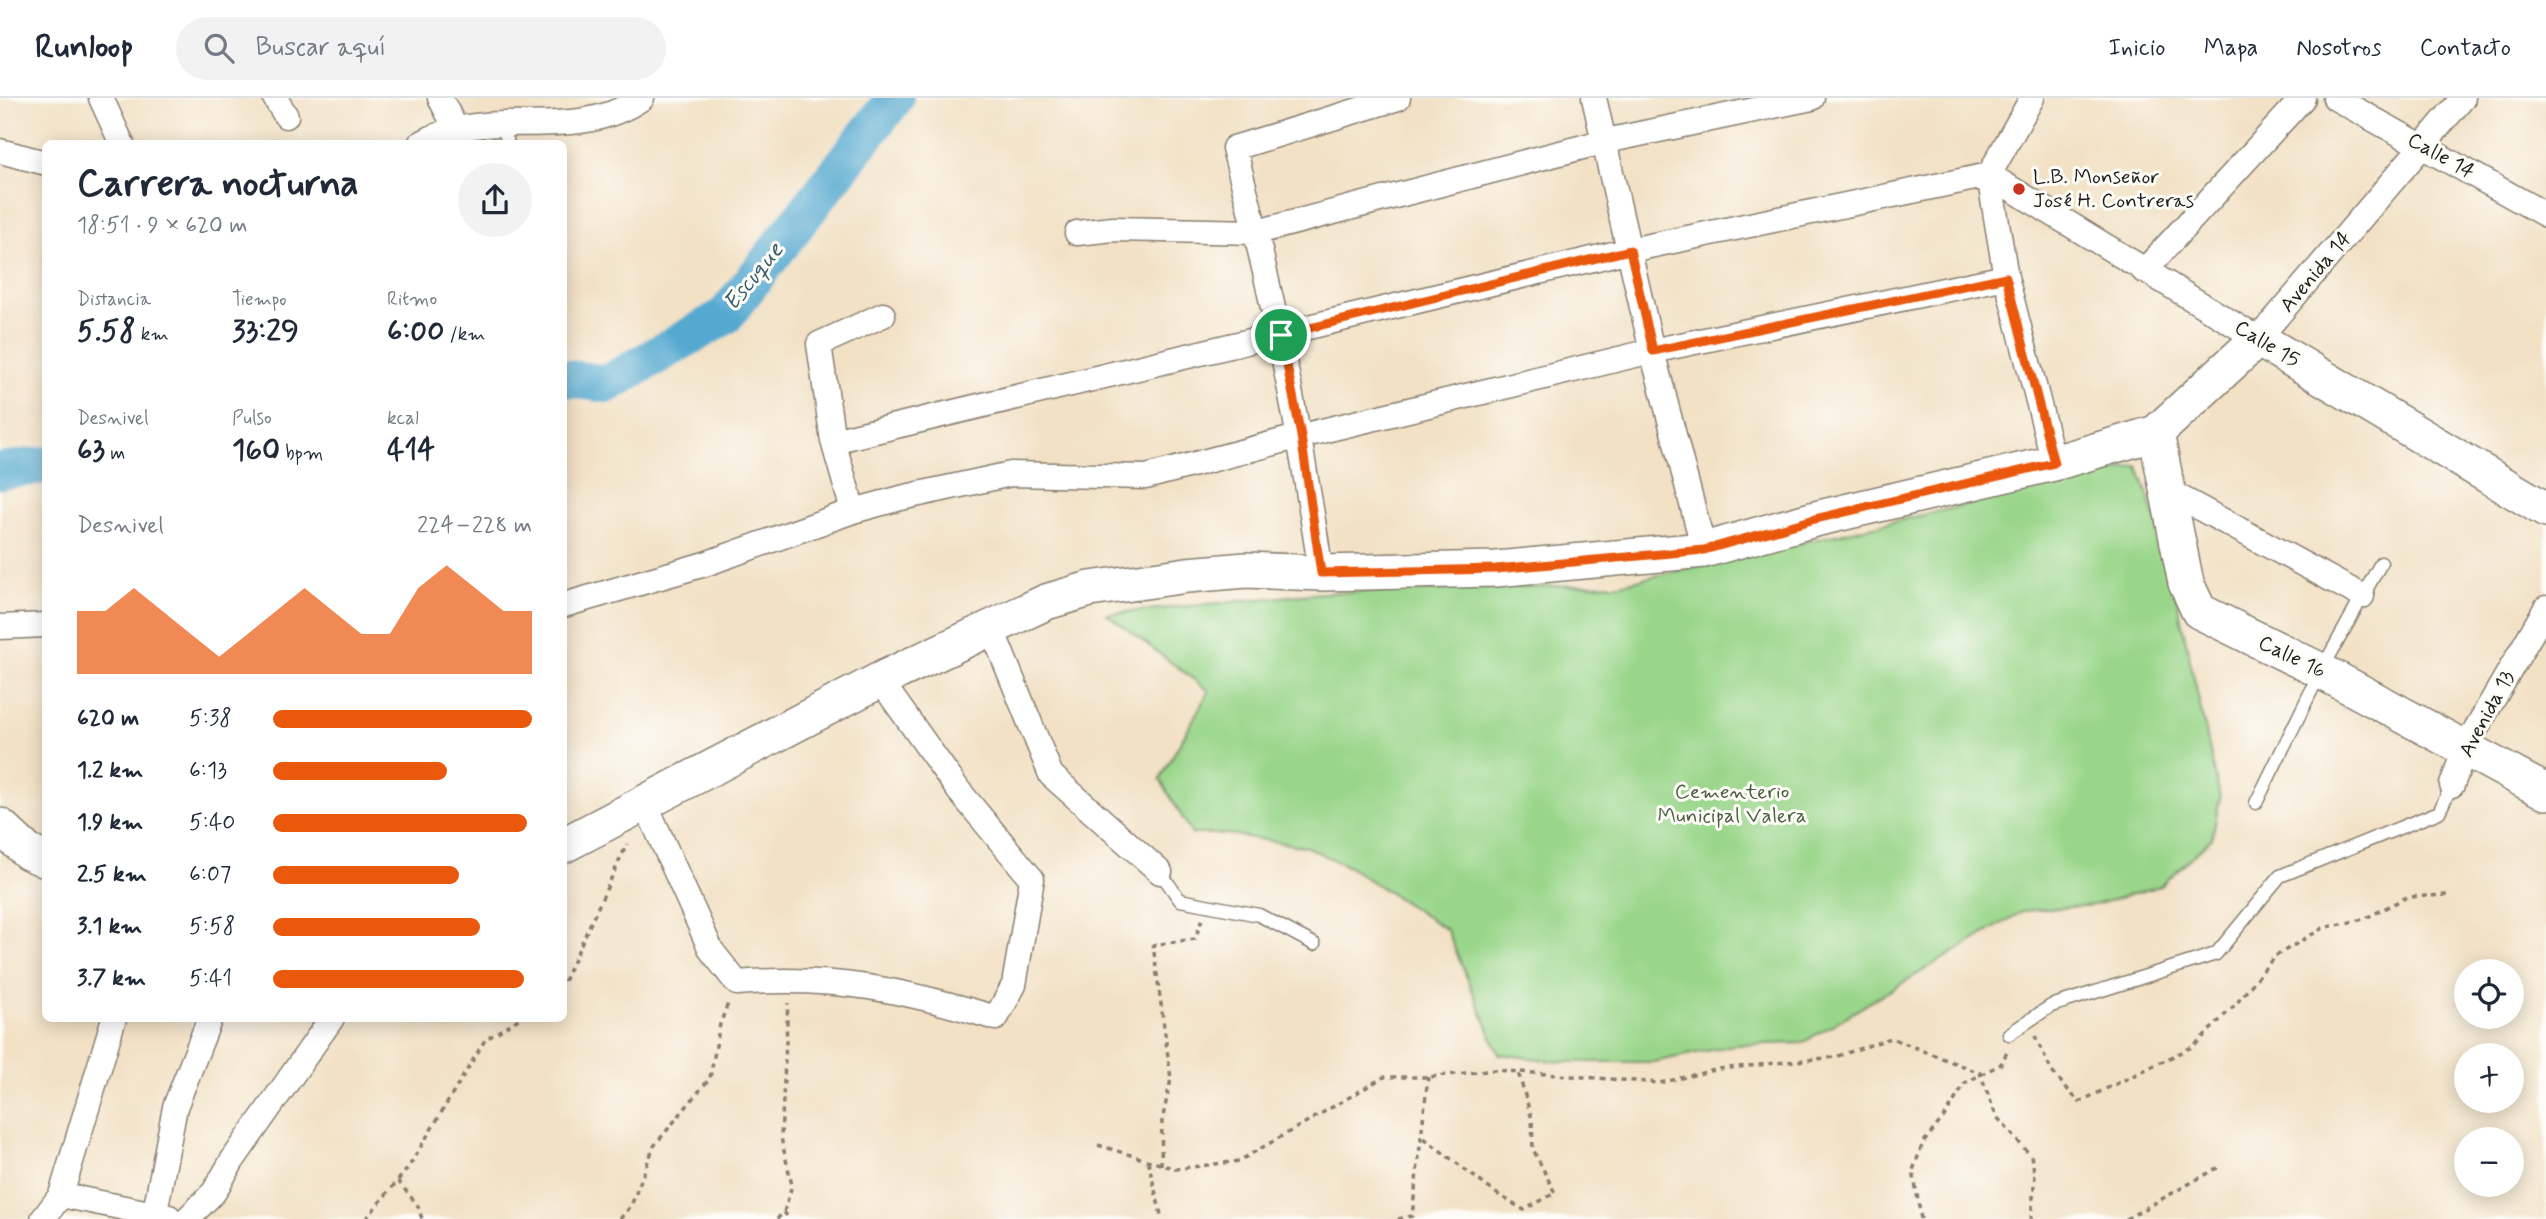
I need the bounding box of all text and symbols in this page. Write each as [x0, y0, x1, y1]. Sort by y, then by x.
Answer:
search box [176, 17, 666, 80]
text: Runloop [35, 26, 134, 70]
icon: search [200, 29, 238, 67]
text: Buscar aquí [256, 31, 386, 65]
text: Inicio [2108, 33, 2166, 64]
text: Mapa [2204, 33, 2258, 64]
text: Nosotros [2296, 33, 2382, 64]
text: Contacto [2420, 33, 2511, 64]
street label: Calle 14 [2402, 126, 2480, 186]
text: Carrera nocturna [77, 160, 359, 209]
button: share [458, 163, 532, 237]
place label: L.B. Monseñor José H. Contreras [2033, 163, 2194, 215]
marker: L.B. Monseñor José H. Contreras [2011, 181, 2027, 197]
text: 18:51 · 9 × 620 m [77, 211, 247, 241]
street label: Avenida 14 [2274, 225, 2358, 319]
water label: Escuque [717, 236, 791, 317]
text: Distancia [77, 287, 151, 312]
text: Tiempo [232, 287, 287, 312]
text: Ritmo [387, 287, 437, 312]
pin [1251, 305, 1311, 365]
text: 5.58 [77, 312, 136, 351]
text: 33:29 [232, 312, 299, 351]
text: 6:00 [387, 312, 444, 351]
street label: Calle 15 [2229, 314, 2305, 374]
icon: arrive [1262, 316, 1300, 354]
text: km [136, 322, 169, 347]
text: /km [444, 322, 485, 347]
text: Desnivel [77, 406, 149, 431]
text: Pulso [232, 406, 272, 431]
text: kcal [387, 406, 419, 431]
text: 63 [77, 431, 105, 470]
text: 160 [232, 431, 280, 470]
text: 414 [387, 431, 435, 470]
text: m [105, 441, 125, 466]
text: bpm [280, 441, 323, 466]
text: Desnivel [77, 511, 164, 541]
text: 224–228 m [417, 511, 532, 541]
street label: Calle 16 [2254, 629, 2330, 685]
street label: Avenida 13 [2452, 666, 2522, 762]
text: 620 m [77, 704, 139, 734]
text: 5:38 [189, 704, 232, 734]
text: 1.2 km [77, 756, 143, 786]
text: 6:13 [189, 756, 227, 786]
park label: Cementerio Municipal Valera [1658, 778, 1806, 830]
text: 1.9 km [77, 808, 143, 838]
text: 5:40 [189, 808, 235, 838]
text: 2.5 km [77, 860, 147, 890]
text: 6:07 [189, 860, 231, 890]
text: 3.1 km [77, 912, 142, 942]
text: 5:58 [189, 912, 235, 942]
map controls [2454, 959, 2524, 1197]
button: locate [2454, 959, 2524, 1029]
text: 3.7 km [77, 964, 146, 994]
text: 5:41 [189, 964, 232, 994]
button: + [2454, 1043, 2524, 1113]
button: − [2454, 1127, 2524, 1197]

